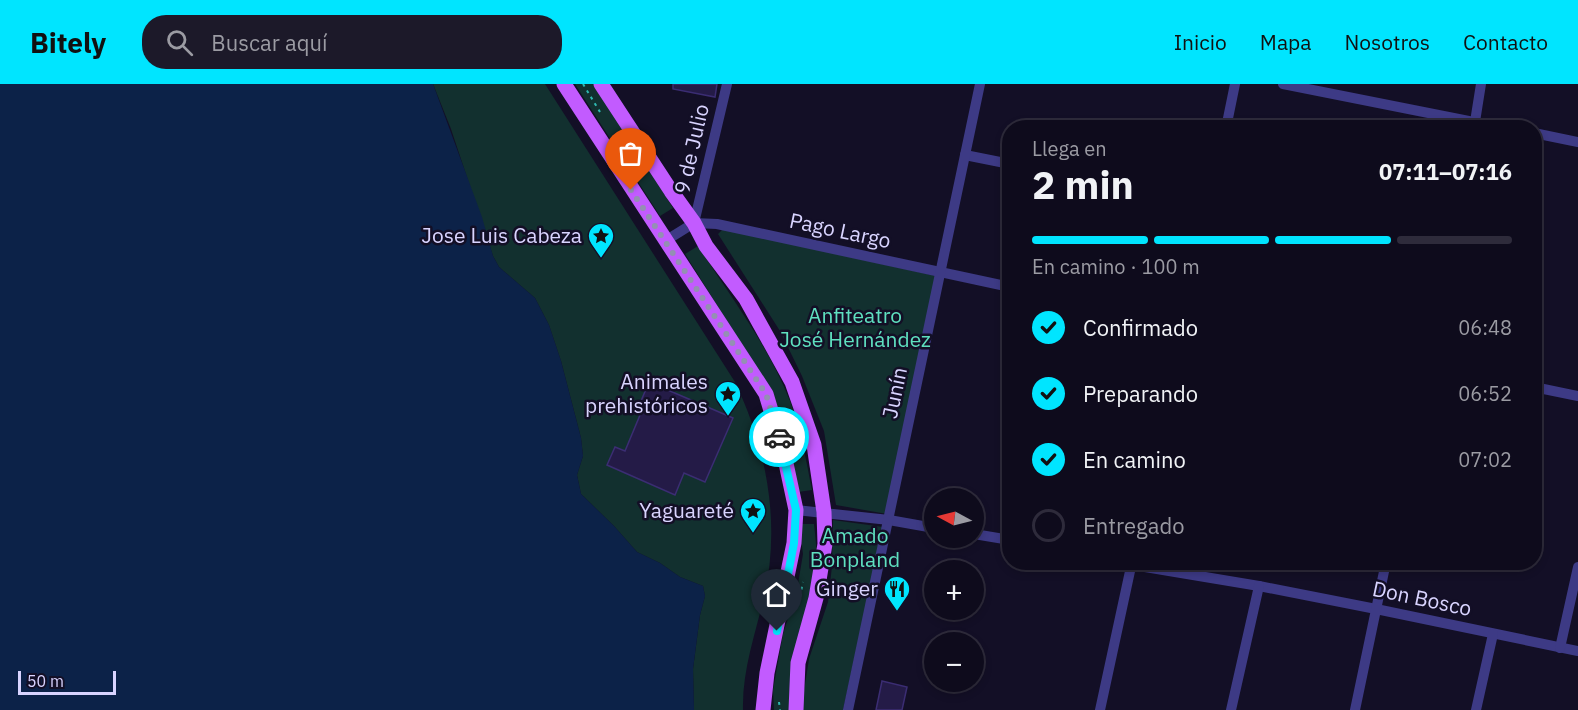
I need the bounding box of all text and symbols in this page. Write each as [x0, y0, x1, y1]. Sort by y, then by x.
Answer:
search box [142, 15, 562, 69]
text: Bitely [30, 24, 106, 61]
icon: search [163, 26, 196, 59]
text: Buscar aquí [211, 28, 327, 57]
text: Inicio [1174, 28, 1227, 56]
text: Mapa [1260, 28, 1312, 56]
text: Nosotros [1345, 28, 1430, 56]
text: Contacto [1463, 28, 1548, 56]
street label: 9 de Julio [667, 101, 715, 197]
pin [605, 128, 656, 190]
text: Llega en [1032, 135, 1107, 162]
icon: bag [614, 137, 647, 170]
text: 07:11–07:16 [1379, 157, 1512, 186]
text: 2 min [1032, 159, 1134, 210]
street label: Pago Largo [787, 206, 894, 254]
place label: Jose Luis Cabeza [421, 221, 582, 249]
place icon: Jose Luis Cabeza [586, 221, 616, 259]
text: En camino · 100 m [1032, 253, 1200, 280]
park label: Anfiteatro José Hernández [779, 301, 931, 353]
icon: check [1032, 311, 1065, 344]
text: Confirmado [1083, 313, 1198, 342]
text: 06:48 [1458, 314, 1512, 341]
street label: Junín [875, 365, 913, 421]
place label: Animales prehistóricos [585, 367, 708, 419]
icon: check [1032, 377, 1065, 410]
place icon: Animales prehistóricos [713, 379, 743, 417]
text: Preparando [1083, 379, 1198, 408]
text: 06:52 [1458, 380, 1512, 407]
courier [749, 407, 809, 467]
icon: car [763, 421, 796, 454]
icon: check [1032, 443, 1065, 476]
text: En camino [1083, 445, 1186, 474]
text: 07:02 [1458, 446, 1512, 473]
north arrow [924, 488, 984, 548]
map controls [924, 488, 984, 692]
place label: Yaguareté [639, 496, 734, 524]
place icon: Yaguareté [738, 496, 768, 534]
text: Entregado [1083, 511, 1184, 540]
park label: Amado Bonpland [810, 521, 900, 573]
button: + [924, 560, 984, 620]
pin [751, 569, 802, 631]
place label: Ginger [816, 574, 878, 602]
restaurant icon: Ginger [882, 574, 912, 612]
street label: Don Bosco [1370, 574, 1474, 622]
icon: home [760, 578, 793, 611]
button: − [924, 632, 984, 692]
scale bar [18, 668, 116, 696]
text: 50 m [27, 671, 64, 691]

